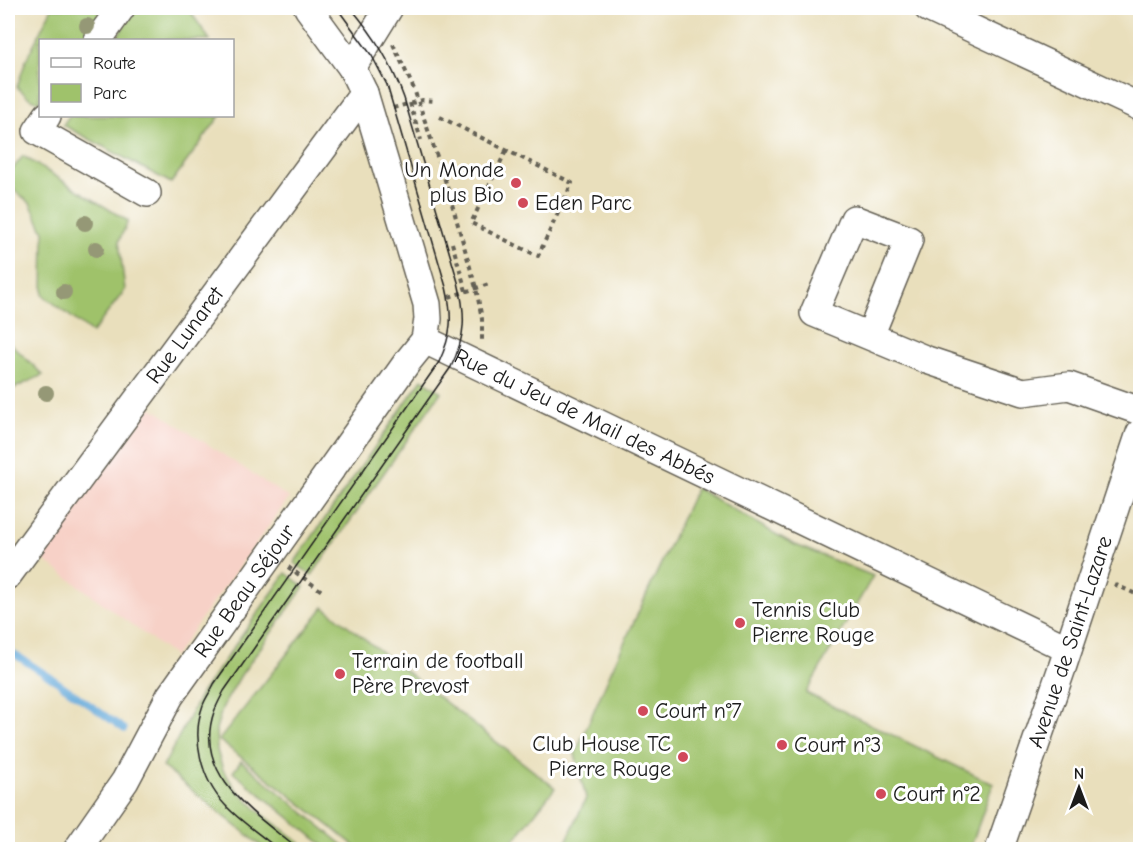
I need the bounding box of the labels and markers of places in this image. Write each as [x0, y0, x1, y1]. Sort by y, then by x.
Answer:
place label: Un Monde plus Bio [404, 157, 504, 208]
marker: Un Monde plus Bio [509, 176, 523, 190]
place label: Eden Parc [535, 190, 632, 216]
marker: Eden Parc [516, 196, 530, 210]
place label: Tennis Club Pierre Rouge [752, 597, 874, 648]
marker: Tennis Club Pierre Rouge [733, 616, 747, 630]
place label: Terrain de football Père Prevost [352, 648, 524, 699]
marker: Terrain de football Père Prevost [333, 667, 347, 681]
place label: Court n°7 [655, 698, 742, 724]
marker: Court n°7 [636, 704, 650, 718]
place label: Club House TC Pierre Rouge [532, 731, 671, 782]
place label: Court n°3 [794, 732, 882, 758]
marker: Court n°3 [775, 738, 789, 752]
marker: Club House TC Pierre Rouge [676, 750, 690, 764]
place label: Court n°2 [893, 781, 981, 807]
marker: Court n°2 [874, 787, 888, 801]

